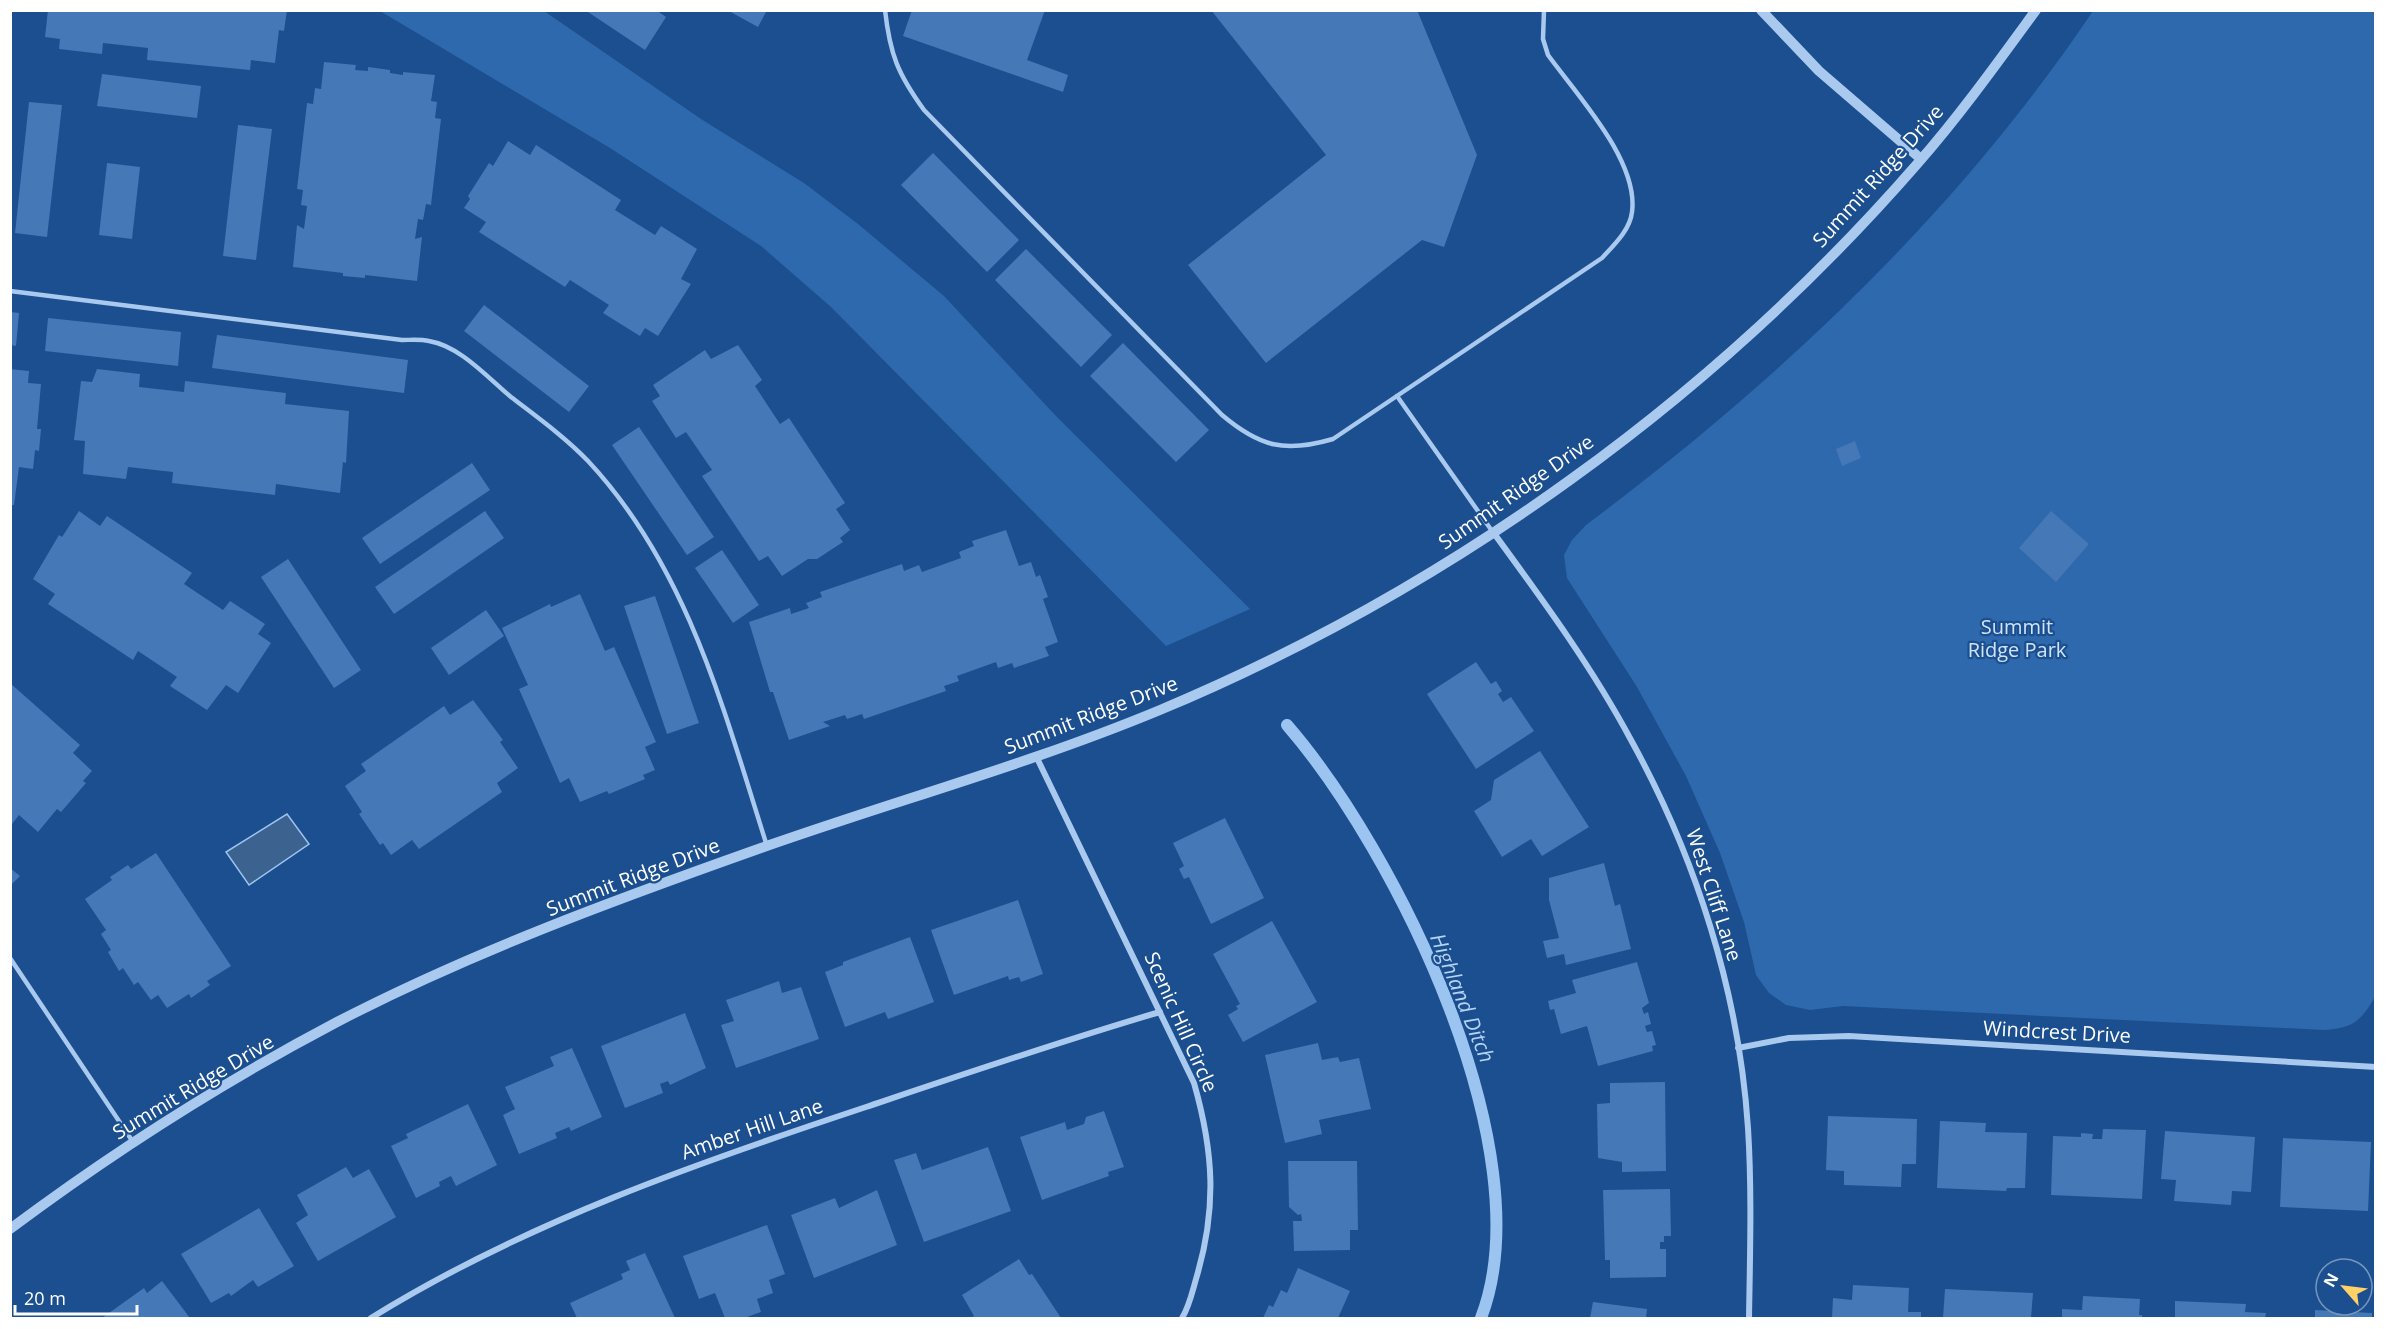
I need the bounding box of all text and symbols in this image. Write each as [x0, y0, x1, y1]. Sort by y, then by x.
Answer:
street label: Summit Ridge Drive [1806, 98, 1949, 253]
street label: Summit Ridge Drive [1433, 428, 1599, 555]
park label: Summit Ridge Park [1968, 613, 2067, 663]
street label: Summit Ridge Drive [1000, 669, 1181, 760]
street label: West Cliff Lane [1680, 825, 1749, 965]
street label: Summit Ridge Drive [542, 831, 723, 922]
water label: Highland Ditch [1424, 929, 1502, 1067]
street label: Scenic Hill Circle [1138, 947, 1224, 1096]
street label: Windcrest Drive [1983, 1014, 2132, 1049]
street label: Summit Ridge Drive [107, 1028, 278, 1145]
street label: Amber Hill Lane [677, 1092, 826, 1165]
north arrow [2314, 1257, 2374, 1317]
text: N [2318, 1269, 2344, 1291]
scale bar [15, 1278, 136, 1316]
text: 20 m [24, 1286, 66, 1310]

